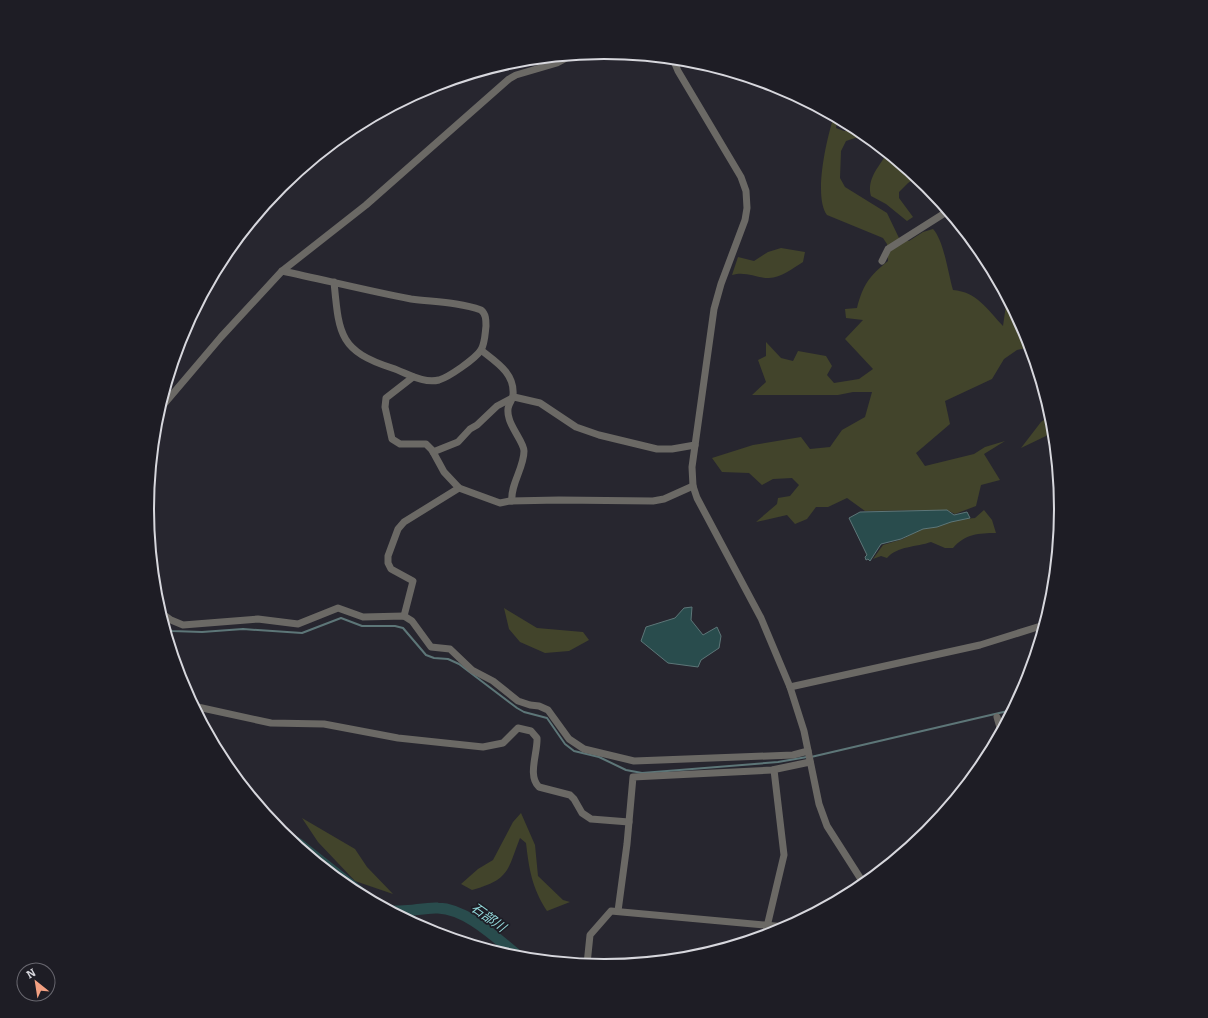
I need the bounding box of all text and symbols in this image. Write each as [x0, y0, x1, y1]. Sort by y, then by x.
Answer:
water label: 石部川 [469, 900, 511, 936]
north arrow [16, 962, 56, 1002]
text: N [24, 966, 39, 982]

